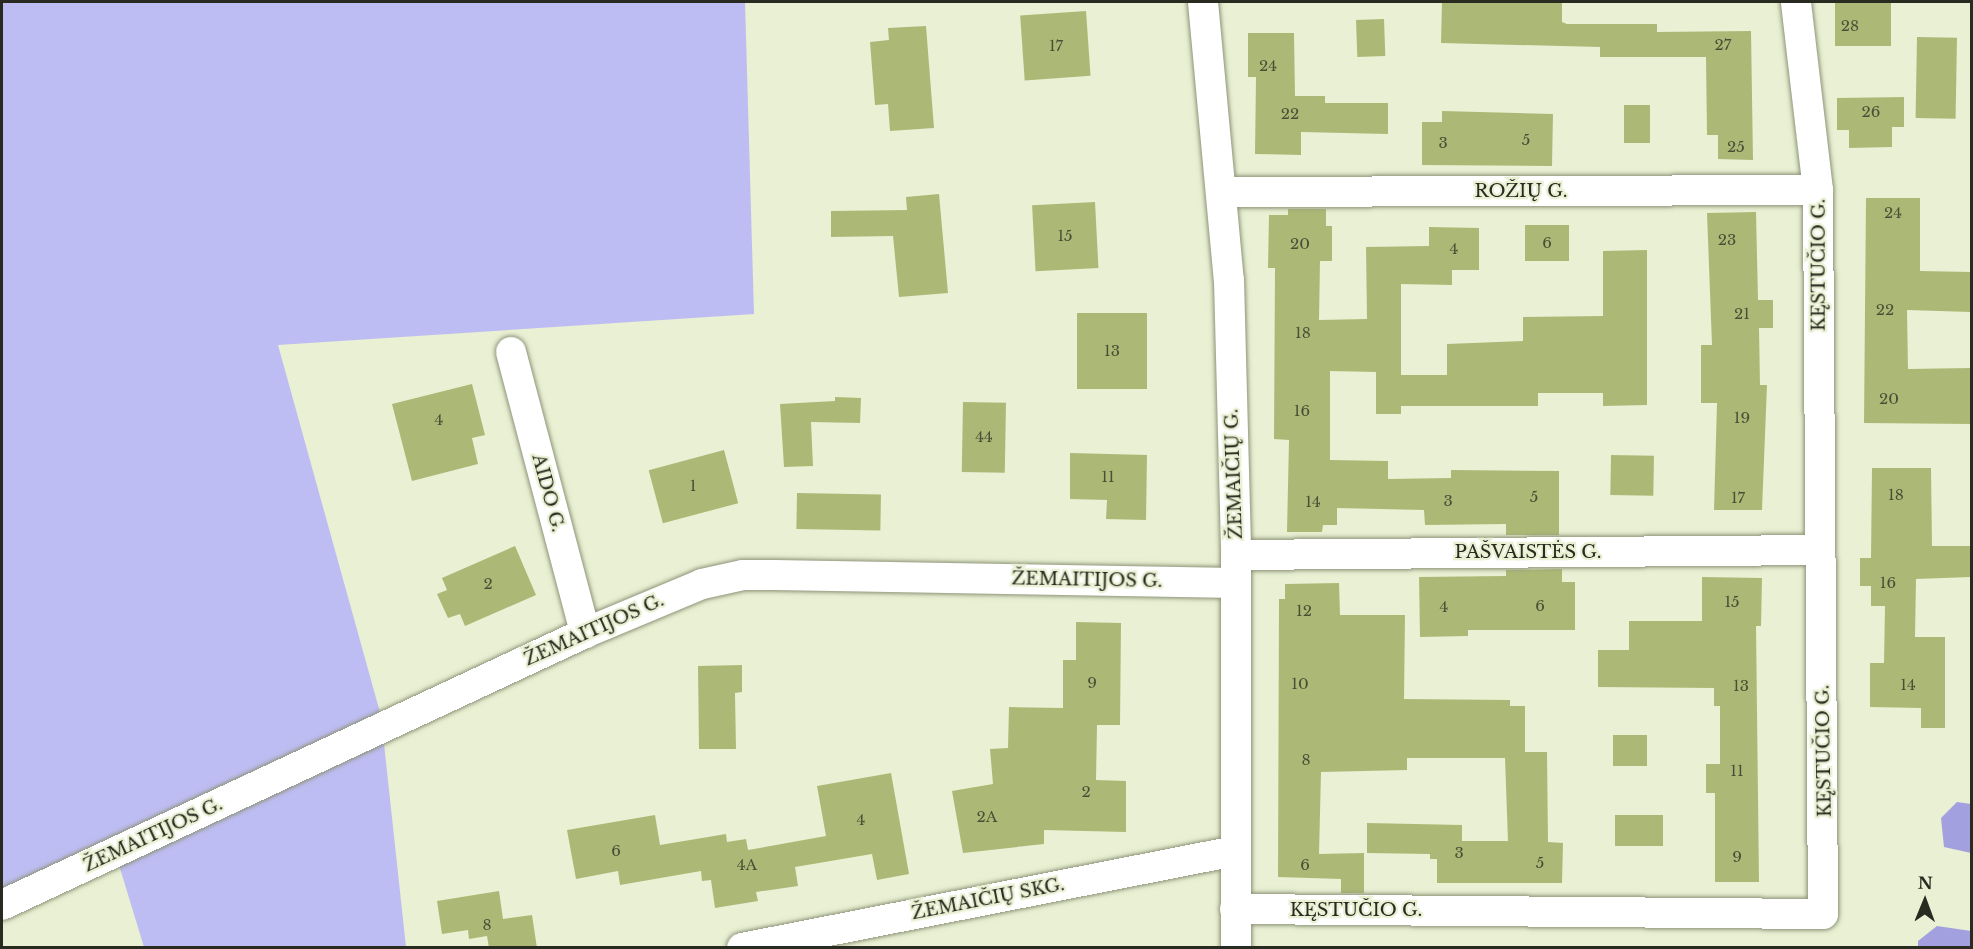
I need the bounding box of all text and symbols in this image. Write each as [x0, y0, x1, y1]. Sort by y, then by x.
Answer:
house number: 28 [1841, 17, 1859, 35]
house number: 27 [1715, 36, 1731, 54]
house number: 17 [1049, 37, 1063, 55]
house number: 24 [1259, 57, 1277, 75]
house number: 26 [1862, 103, 1880, 121]
house number: 22 [1281, 105, 1299, 123]
house number: 5 [1522, 131, 1530, 149]
house number: 3 [1438, 134, 1448, 152]
house number: 25 [1727, 138, 1745, 156]
street label: ROŽIŲ G. [1475, 180, 1567, 202]
street label: KĘSTUČIO G. [1808, 199, 1830, 331]
house number: 24 [1884, 204, 1902, 222]
house number: 15 [1057, 227, 1073, 245]
house number: 23 [1718, 231, 1736, 249]
house number: 6 [1542, 234, 1552, 252]
house number: 20 [1290, 235, 1310, 253]
house number: 4 [1450, 240, 1458, 258]
house number: 22 [1876, 301, 1894, 319]
house number: 21 [1734, 305, 1750, 323]
house number: 18 [1295, 324, 1311, 342]
house number: 13 [1104, 342, 1120, 360]
house number: 20 [1879, 390, 1899, 408]
house number: 16 [1294, 402, 1310, 420]
street label: ŽEMAIČIŲ G. [1221, 408, 1247, 540]
house number: 19 [1734, 409, 1750, 427]
house number: 4 [435, 411, 443, 429]
house number: 44 [975, 428, 993, 446]
street label: AIDO G. [527, 452, 569, 534]
house number: 11 [1101, 468, 1115, 486]
house number: 1 [690, 477, 696, 495]
house number: 18 [1888, 486, 1904, 504]
house number: 5 [1530, 488, 1538, 506]
house number: 17 [1731, 489, 1745, 507]
house number: 3 [1443, 492, 1453, 510]
house number: 14 [1305, 493, 1321, 511]
street label: PAŠVAISTĖS G. [1455, 541, 1601, 563]
street label: ŽEMAITIJOS G. [1011, 568, 1163, 592]
house number: 16 [1880, 574, 1896, 592]
house number: 2 [483, 575, 493, 593]
street label: ŽEMAITIJOS G. [521, 589, 667, 671]
house number: 15 [1724, 593, 1740, 611]
house number: 6 [1535, 597, 1545, 615]
house number: 4 [1440, 598, 1448, 616]
house number: 12 [1296, 602, 1312, 620]
house number: 9 [1087, 674, 1097, 692]
house number: 10 [1291, 675, 1309, 693]
house number: 14 [1900, 676, 1916, 694]
house number: 13 [1733, 677, 1749, 695]
street label: KĘSTUČIO G. [1812, 685, 1836, 817]
house number: 8 [1301, 751, 1311, 769]
house number: 11 [1730, 762, 1744, 780]
house number: 2 [1081, 783, 1091, 801]
street label: ŽEMAITIJOS G. [80, 793, 226, 877]
house number: 2A [977, 808, 997, 826]
house number: 4 [857, 811, 865, 829]
house number: 6 [611, 842, 621, 860]
house number: 3 [1454, 844, 1464, 862]
house number: 9 [1732, 848, 1742, 866]
house number: 5 [1536, 854, 1544, 872]
house number: 4A [737, 856, 757, 874]
house number: 6 [1300, 856, 1310, 874]
north arrow [1895, 871, 1955, 931]
text: N [1918, 873, 1933, 893]
street label: ŽEMAIČIŲ SKG. [910, 874, 1066, 924]
street label: KĘSTUČIO G. [1290, 899, 1422, 921]
house number: 8 [482, 916, 492, 934]

